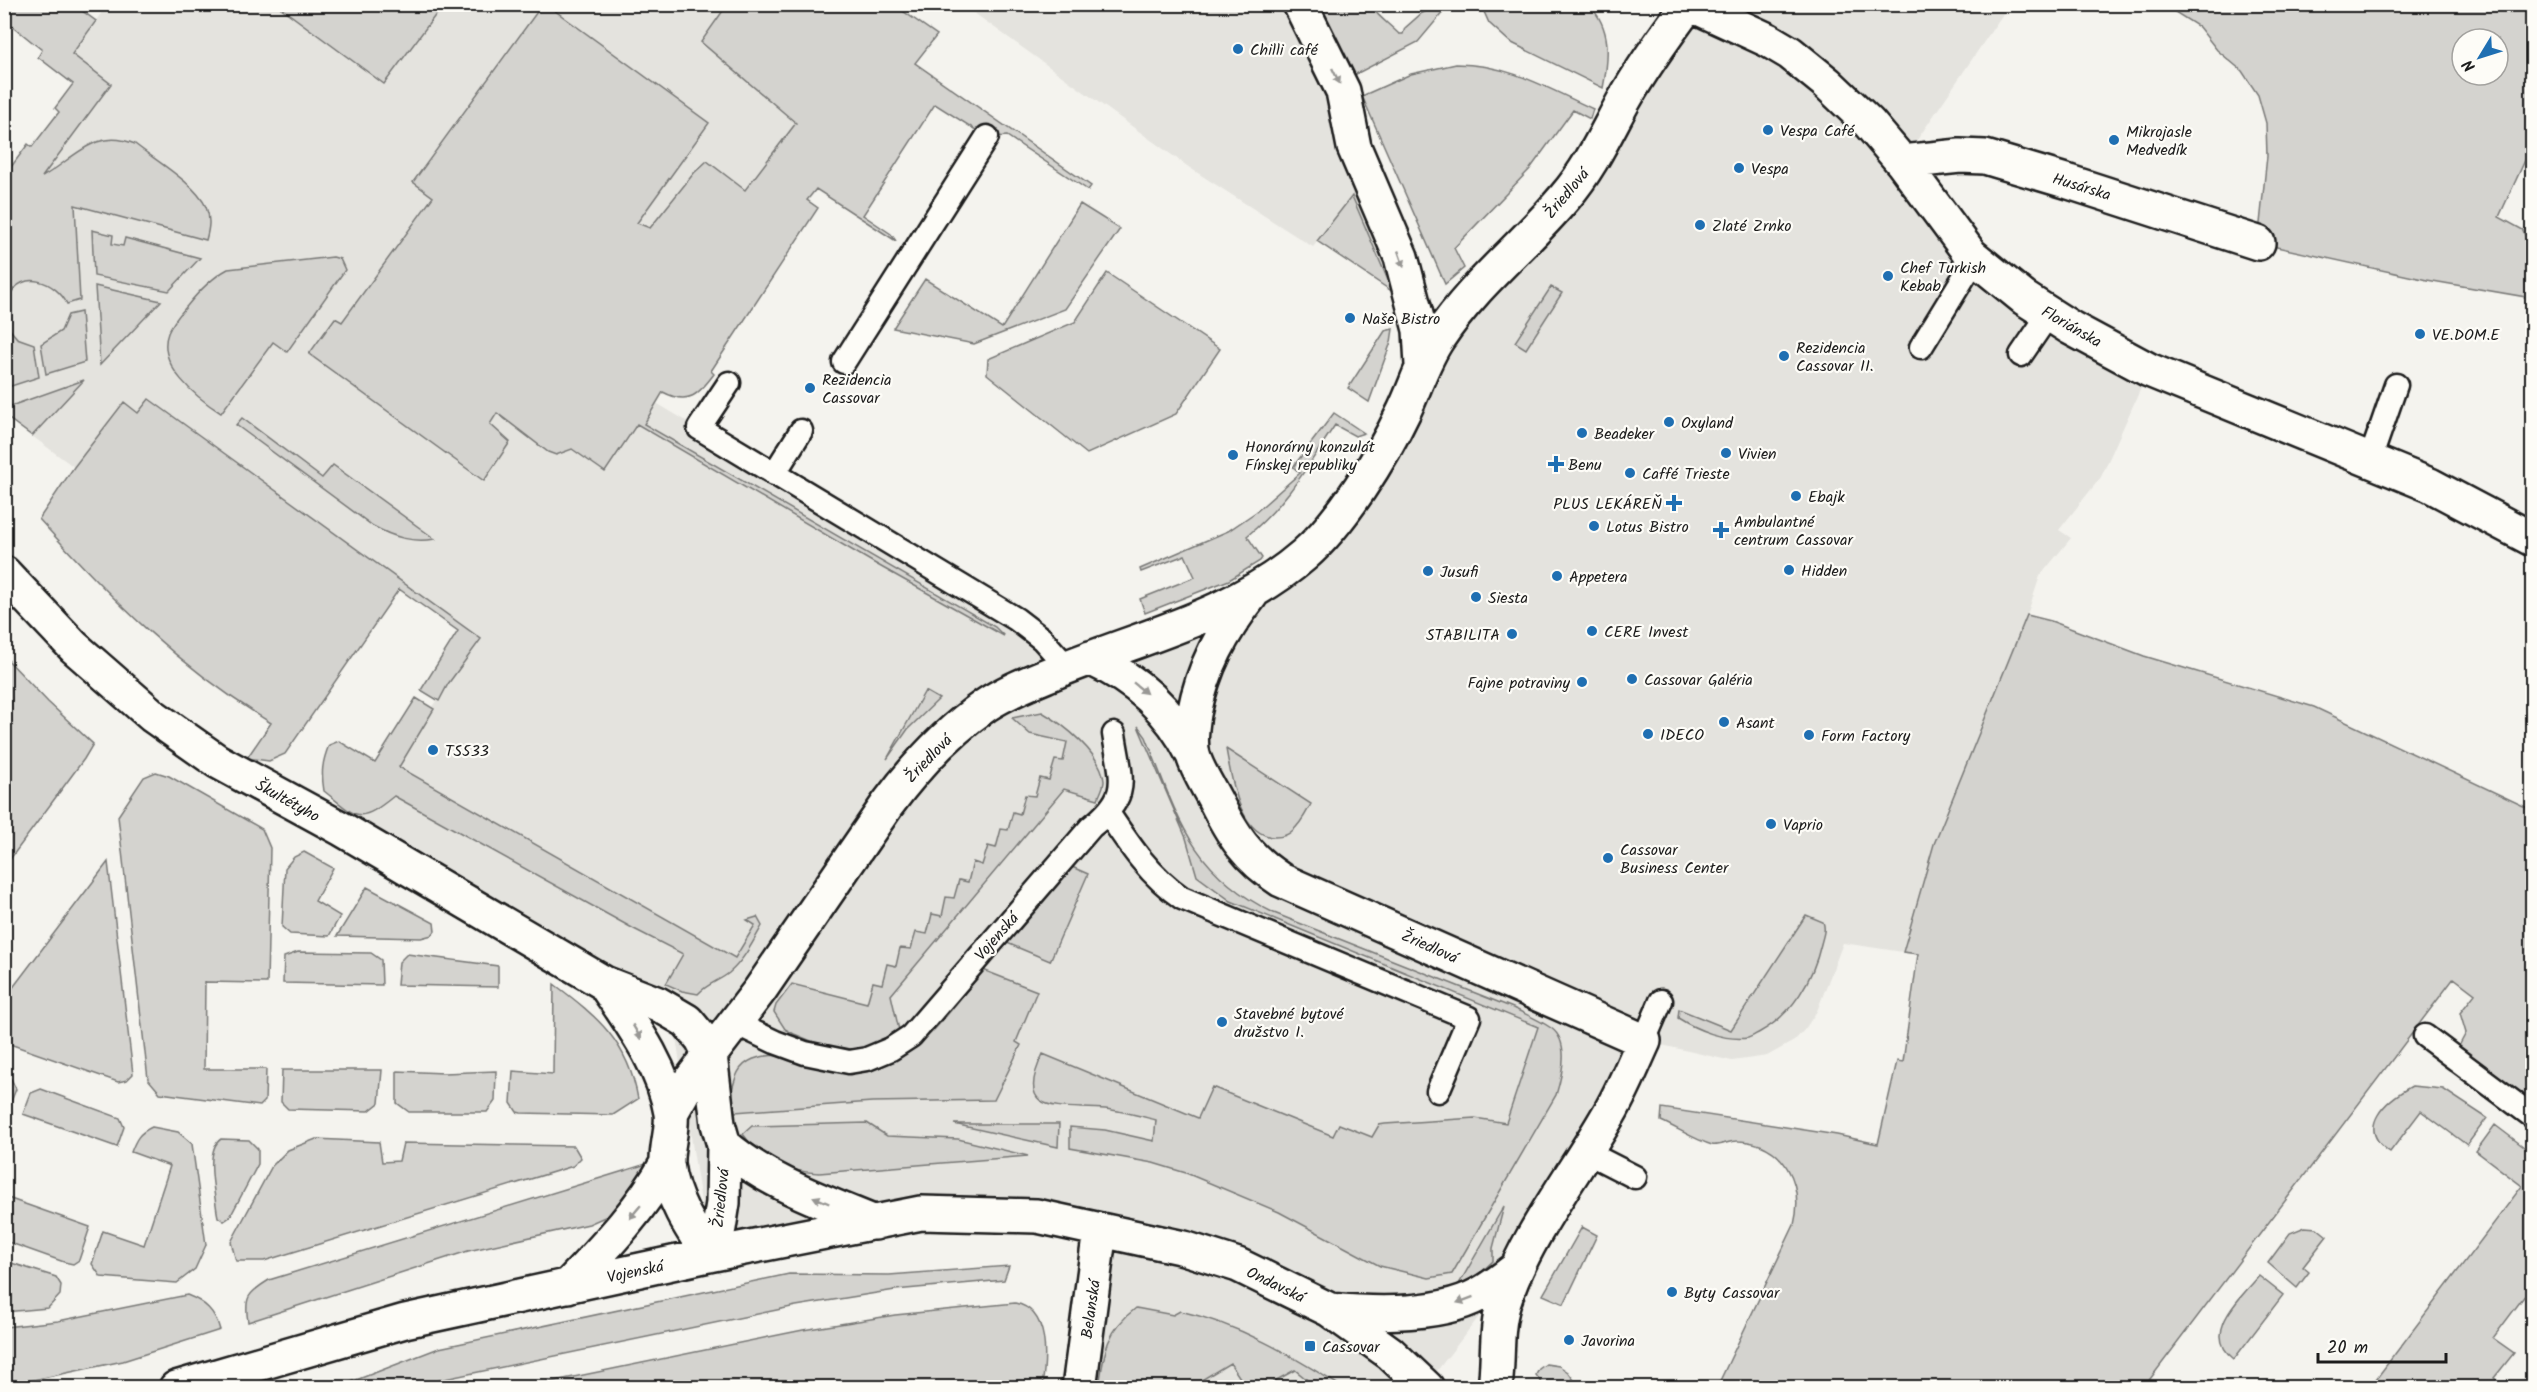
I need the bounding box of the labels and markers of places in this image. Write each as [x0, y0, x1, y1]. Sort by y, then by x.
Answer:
place label: Chilli café [1250, 38, 1319, 63]
marker: Chilli café [1231, 42, 1245, 56]
place label: Vespa Café [1780, 119, 1855, 144]
place label: Mikrojasle Medvedík [2126, 120, 2192, 163]
marker: Vespa Café [1761, 123, 1775, 137]
marker: Mikrojasle Medvedík [2107, 133, 2121, 147]
place label: Vespa [1751, 157, 1789, 182]
marker: Vespa [1732, 161, 1746, 175]
place label: Zlaté Zrnko [1712, 214, 1791, 239]
marker: Zlaté Zrnko [1693, 218, 1707, 232]
place label: Chef Turkish Kebab [1900, 256, 1986, 299]
marker: Chef Turkish Kebab [1881, 269, 1895, 283]
place label: Naše Bistro [1362, 307, 1440, 332]
marker: Naše Bistro [1343, 311, 1357, 325]
place label: VE.DOM.E [2432, 323, 2500, 348]
marker: VE.DOM.E [2413, 327, 2427, 341]
place label: Rezidencia Cassovar II. [1796, 336, 1874, 379]
marker: Rezidencia Cassovar II. [1777, 349, 1791, 363]
place label: Rezidencia Cassovar [822, 368, 892, 411]
marker: Rezidencia Cassovar [803, 381, 817, 395]
place label: Oxyland [1681, 411, 1734, 436]
marker: Oxyland [1662, 415, 1676, 429]
place label: Beadeker [1594, 422, 1656, 447]
marker: Beadeker [1575, 426, 1589, 440]
place label: Honorárny konzulát Fínskej republiky [1245, 435, 1376, 478]
place label: Vivien [1738, 442, 1777, 467]
marker: Vivien [1719, 446, 1733, 460]
marker: Honorárny konzulát Fínskej republiky [1226, 448, 1240, 462]
place label: Benu [1568, 453, 1602, 478]
marker: Benu [1549, 457, 1563, 471]
place label: Caffé Trieste [1642, 462, 1730, 487]
marker: Caffé Trieste [1623, 466, 1637, 480]
place label: Ebajk [1808, 485, 1845, 510]
marker: Ebajk [1789, 489, 1803, 503]
place label: PLUS LEKÁREŇ [1553, 492, 1662, 517]
marker: PLUS LEKÁREŇ [1667, 496, 1681, 510]
place label: Ambulantné centrum Cassovar [1734, 510, 1854, 553]
place label: Lotus Bistro [1606, 515, 1689, 540]
marker: Lotus Bistro [1587, 519, 1601, 533]
marker: Ambulantné centrum Cassovar [1712, 521, 1730, 539]
place label: Hidden [1801, 559, 1847, 584]
place label: Jusufi [1440, 560, 1479, 585]
marker: Hidden [1782, 563, 1796, 577]
marker: Jusufi [1421, 564, 1435, 578]
place label: Appetera [1569, 565, 1627, 590]
marker: Appetera [1550, 569, 1564, 583]
place label: Siesta [1488, 586, 1528, 611]
marker: Siesta [1469, 590, 1483, 604]
place label: CERE Invest [1604, 620, 1689, 645]
place label: STABILITA [1426, 623, 1500, 648]
marker: CERE Invest [1585, 624, 1599, 638]
marker: STABILITA [1505, 627, 1519, 641]
place label: Cassovar Galéria [1644, 668, 1753, 693]
place label: Fajne potraviny [1467, 671, 1570, 696]
marker: Cassovar Galéria [1625, 672, 1639, 686]
marker: Fajne potraviny [1575, 675, 1589, 689]
place label: Asant [1736, 711, 1776, 736]
marker: Asant [1717, 715, 1731, 729]
place label: IDECO [1660, 723, 1704, 748]
place label: Form Factory [1821, 724, 1911, 749]
marker: IDECO [1641, 727, 1655, 741]
marker: Form Factory [1802, 728, 1816, 742]
place label: TS533 [445, 739, 489, 764]
marker: TS533 [426, 743, 440, 757]
place label: Vaprio [1783, 813, 1823, 838]
marker: Vaprio [1764, 817, 1778, 831]
place label: Cassovar Business Center [1620, 838, 1730, 881]
marker: Cassovar Business Center [1601, 851, 1615, 865]
place label: Stavebné bytové družstvo I. [1234, 1002, 1345, 1045]
marker: Stavebné bytové družstvo I. [1215, 1015, 1229, 1029]
place label: Byty Cassovar [1684, 1281, 1781, 1306]
marker: Byty Cassovar [1665, 1285, 1679, 1299]
place label: Javorina [1581, 1329, 1635, 1354]
marker: Javorina [1562, 1333, 1576, 1347]
place label: Cassovar [1322, 1335, 1381, 1360]
marker: Cassovar [1303, 1339, 1317, 1353]

